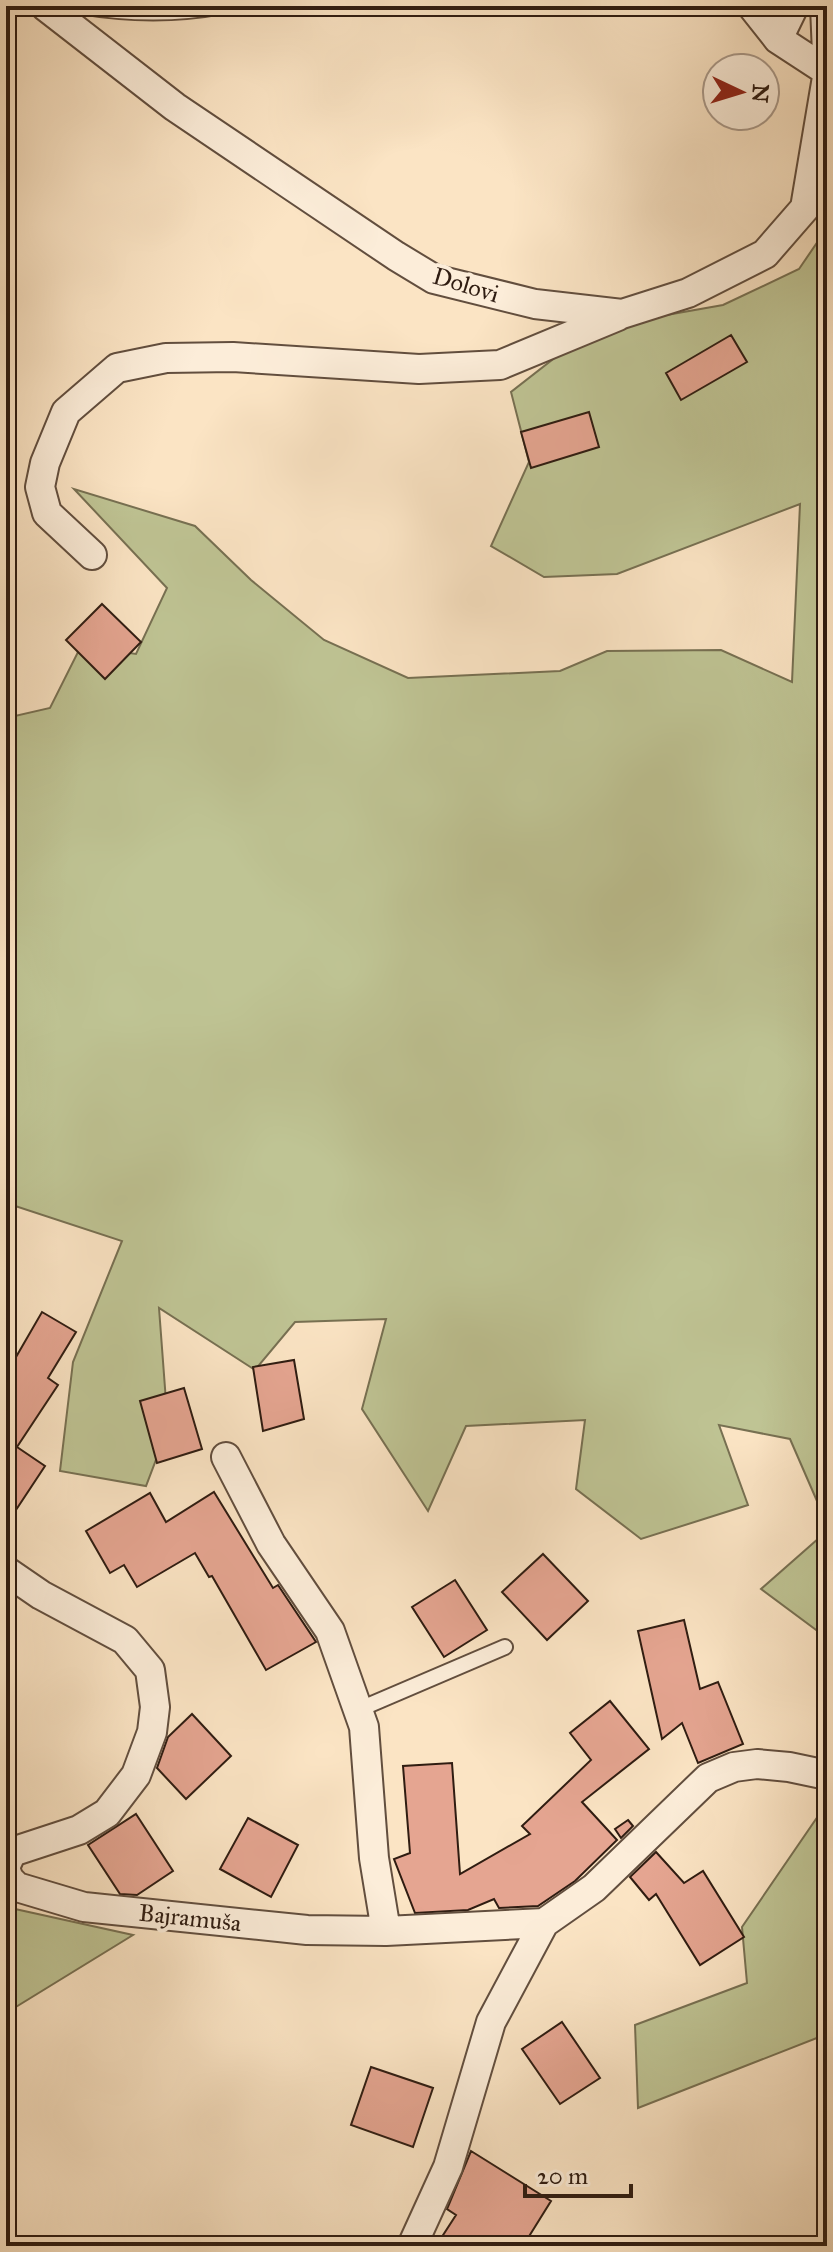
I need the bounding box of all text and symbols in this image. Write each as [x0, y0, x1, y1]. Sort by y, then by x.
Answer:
north arrow [701, 52, 781, 132]
text: N [746, 83, 775, 104]
street label: Dolovi [429, 261, 503, 309]
street label: Bajramuša [137, 1898, 243, 1938]
scale bar [525, 2148, 631, 2198]
text: 20 m [537, 2161, 588, 2191]

